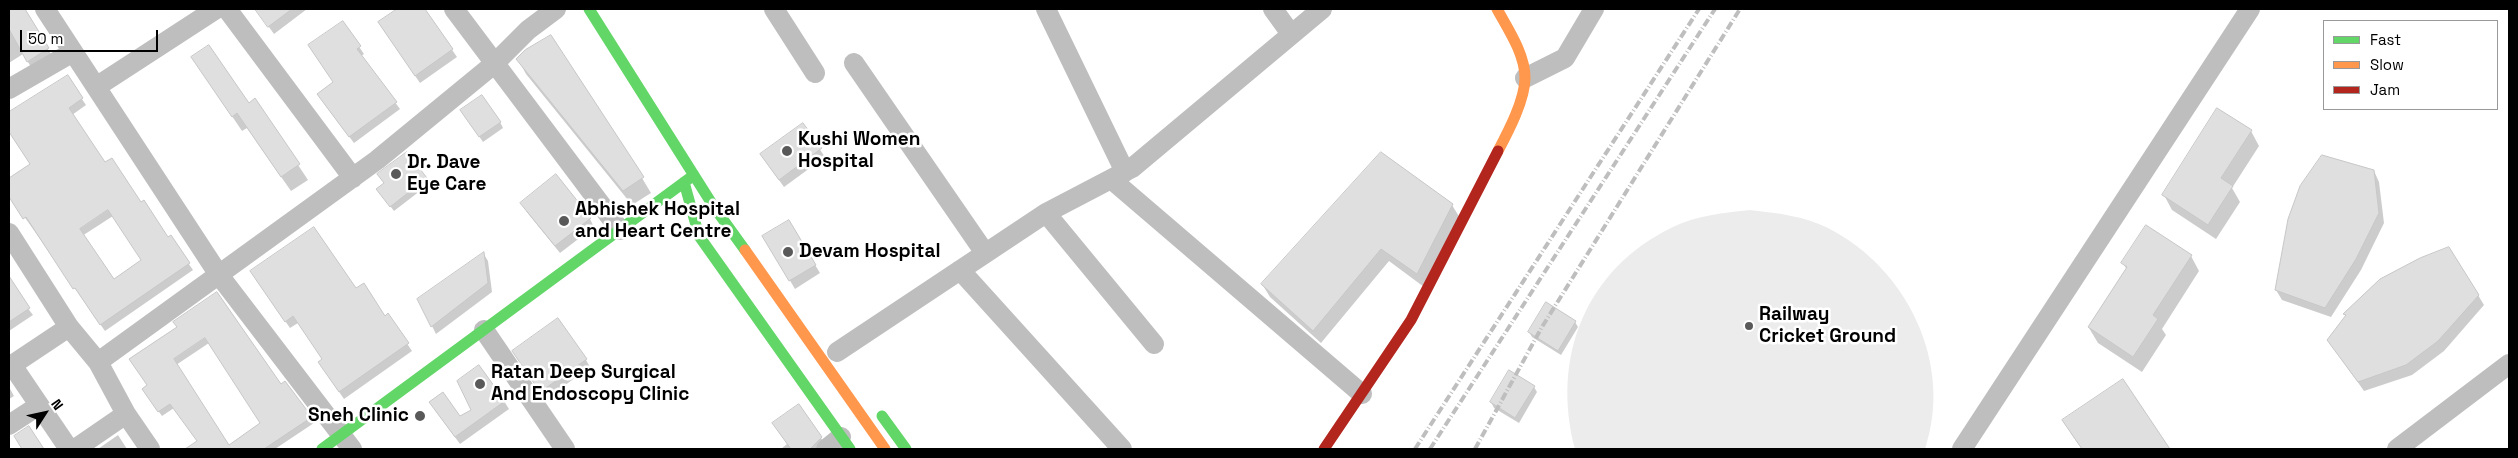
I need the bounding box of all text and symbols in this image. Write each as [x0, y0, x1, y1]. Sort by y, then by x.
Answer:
scale bar [22, 20, 160, 52]
legend [2323, 20, 2498, 110]
text: 50 m [28, 29, 63, 48]
text: Fast [2370, 30, 2401, 49]
text: Slow [2370, 55, 2404, 74]
text: Jam [2370, 80, 2400, 99]
place label: Kushi Women Hospital [798, 129, 920, 173]
marker: Kushi Women Hospital [780, 144, 794, 158]
place label: Dr. Dave Eye Care [407, 152, 486, 196]
marker: Dr. Dave Eye Care [389, 167, 403, 181]
place label: Abhishek Hospital and Heart Centre [575, 199, 740, 243]
marker: Abhishek Hospital and Heart Centre [557, 214, 571, 228]
place label: Devam Hospital [799, 241, 940, 263]
marker: Devam Hospital [781, 245, 795, 259]
place label: Railway Cricket Ground [1759, 304, 1896, 348]
marker: Railway Cricket Ground [1743, 320, 1755, 332]
place label: Ratan Deep Surgical And Endoscopy Clinic [491, 362, 689, 406]
marker: Ratan Deep Surgical And Endoscopy Clinic [473, 377, 487, 391]
north arrow [20, 388, 70, 438]
text: N [47, 395, 67, 413]
place label: Sneh Clinic [308, 405, 409, 427]
marker: Sneh Clinic [413, 409, 427, 423]

